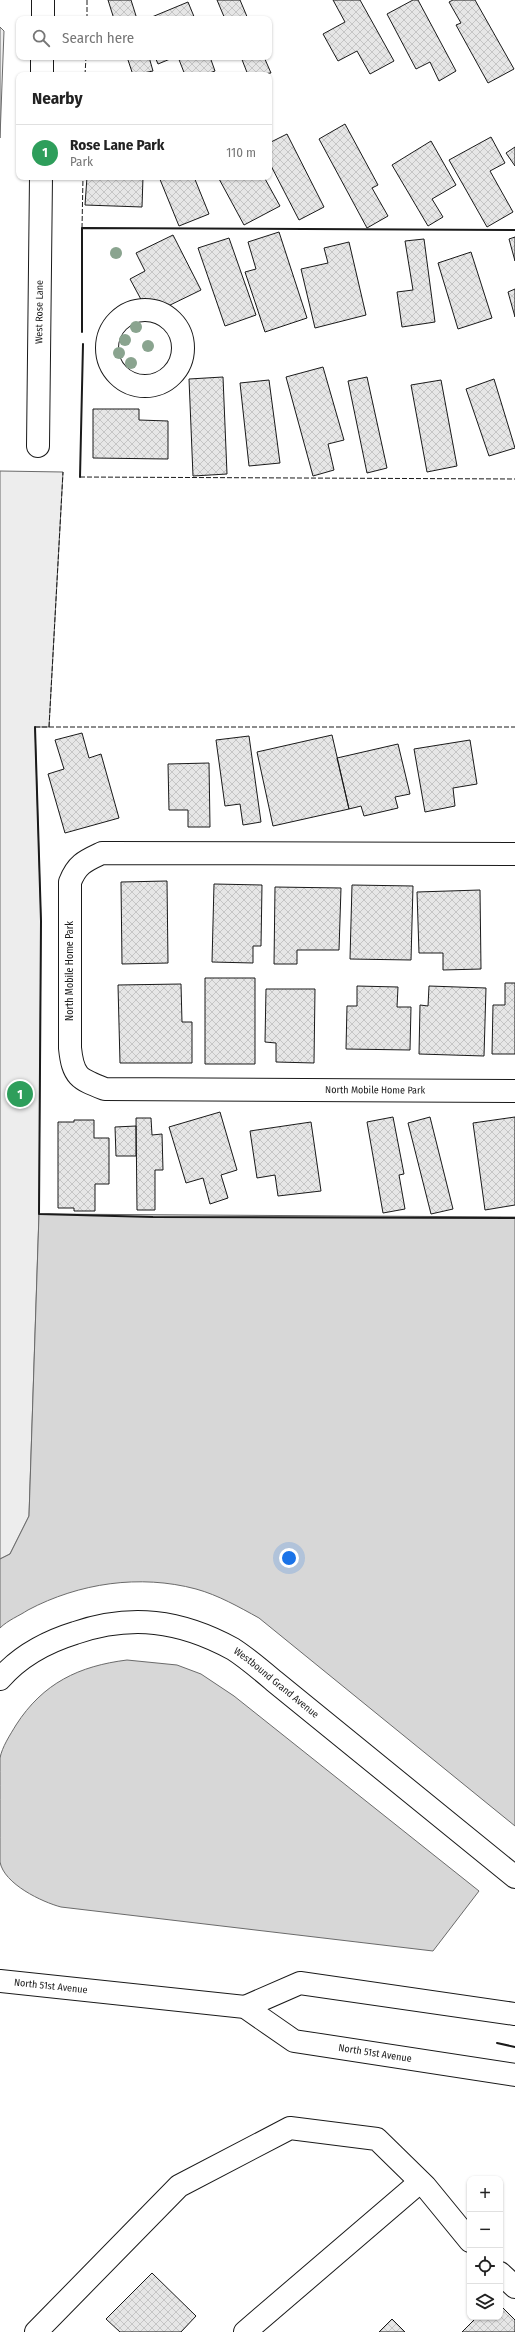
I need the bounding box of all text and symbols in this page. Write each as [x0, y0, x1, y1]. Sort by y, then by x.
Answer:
search box [16, 16, 272, 60]
icon: search [30, 27, 52, 49]
text: Search here [62, 29, 134, 47]
text: Nearby [32, 88, 83, 109]
text: Rose Lane Park [70, 136, 165, 154]
text: 1 [42, 145, 48, 160]
text: 110 m [226, 145, 256, 160]
text: Park [70, 154, 93, 169]
street label: West Rose Lane [33, 280, 46, 344]
street label: North Mobile Home Park [64, 921, 76, 1021]
pin: 1 [7, 1079, 33, 1109]
street label: North Mobile Home Park [325, 1084, 426, 1097]
your location [279, 1548, 299, 1568]
street label: Westbound Grand Avenue [231, 1645, 321, 1721]
street label: North 51st Avenue [13, 1977, 88, 1996]
street label: North 51st Avenue [338, 2042, 412, 2065]
map controls [467, 2176, 503, 2320]
button: + [467, 2176, 503, 2212]
button: − [467, 2212, 503, 2248]
button: locate [467, 2248, 503, 2284]
button: layers [467, 2284, 503, 2320]

